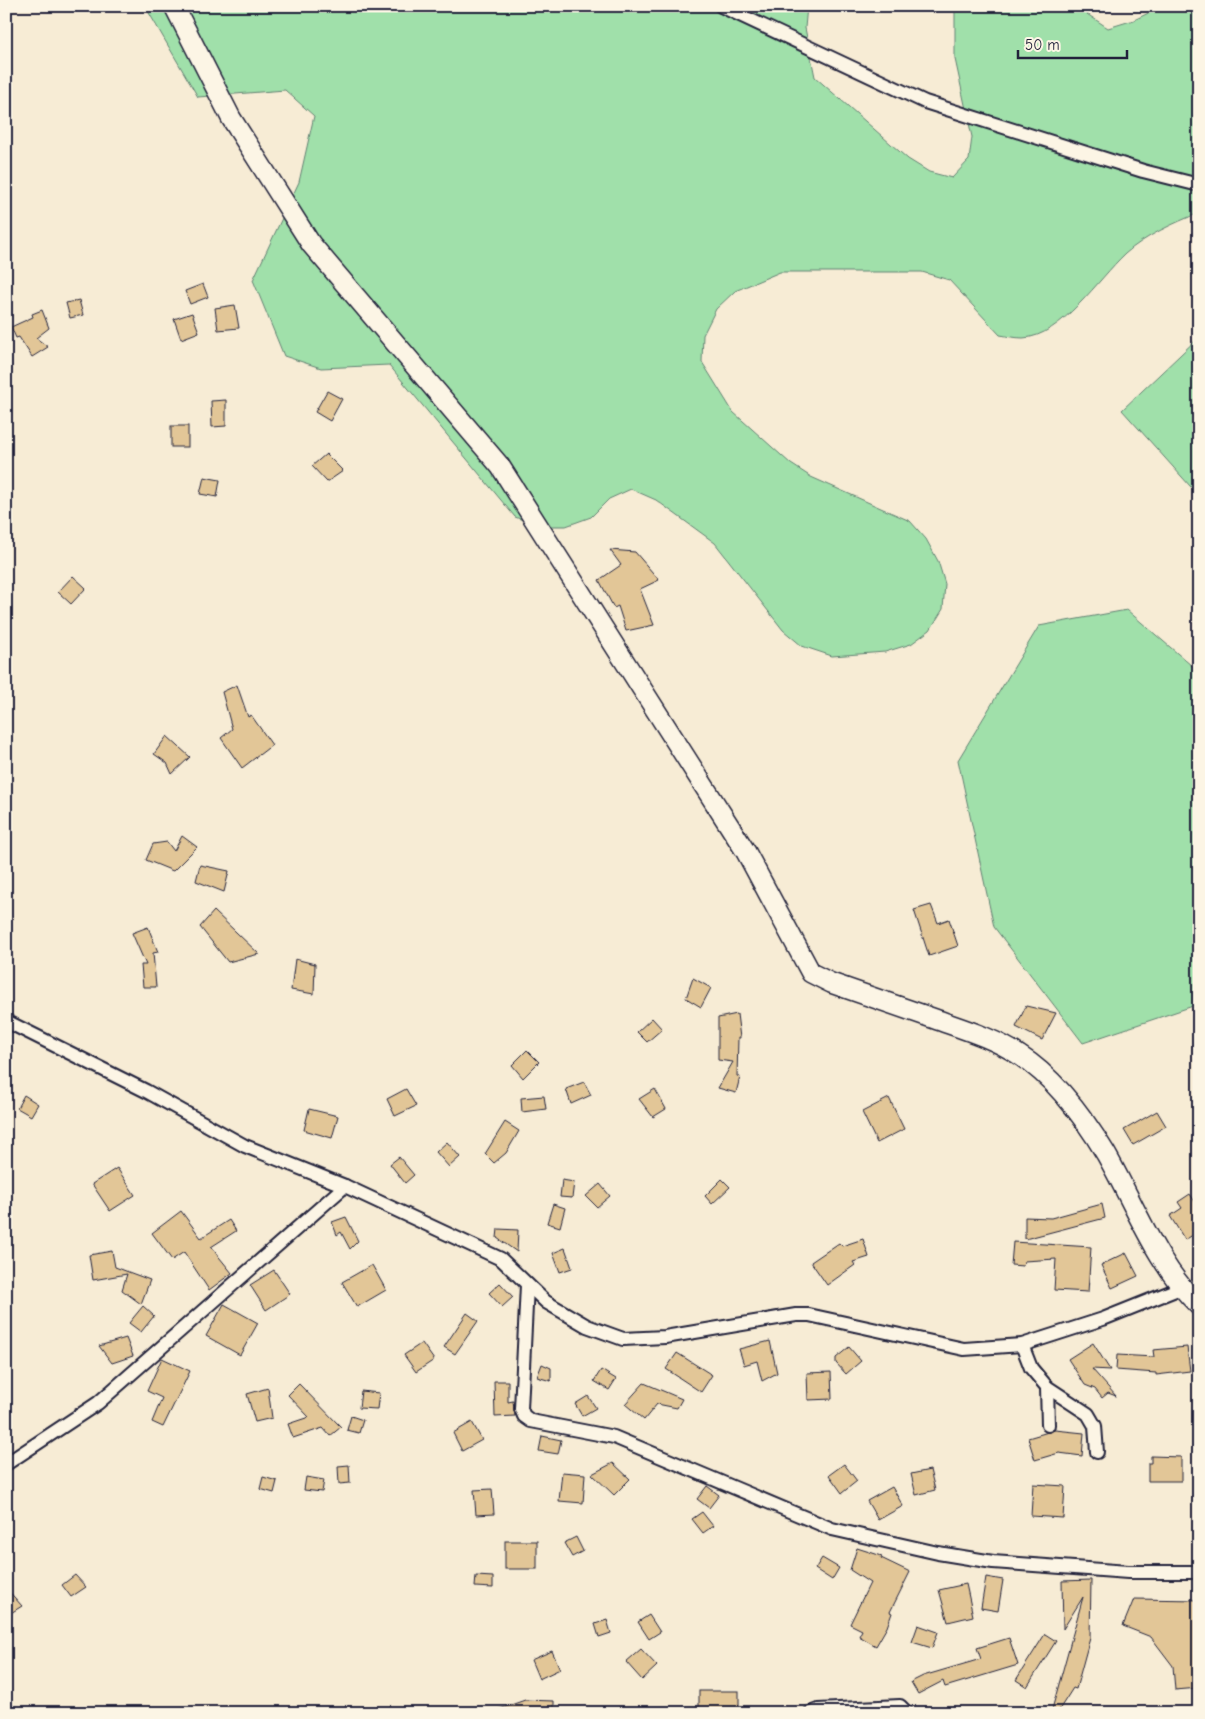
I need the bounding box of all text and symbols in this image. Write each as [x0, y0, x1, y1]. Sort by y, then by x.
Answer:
scale bar [1018, 28, 1126, 60]
text: 50 m [1025, 36, 1060, 54]

